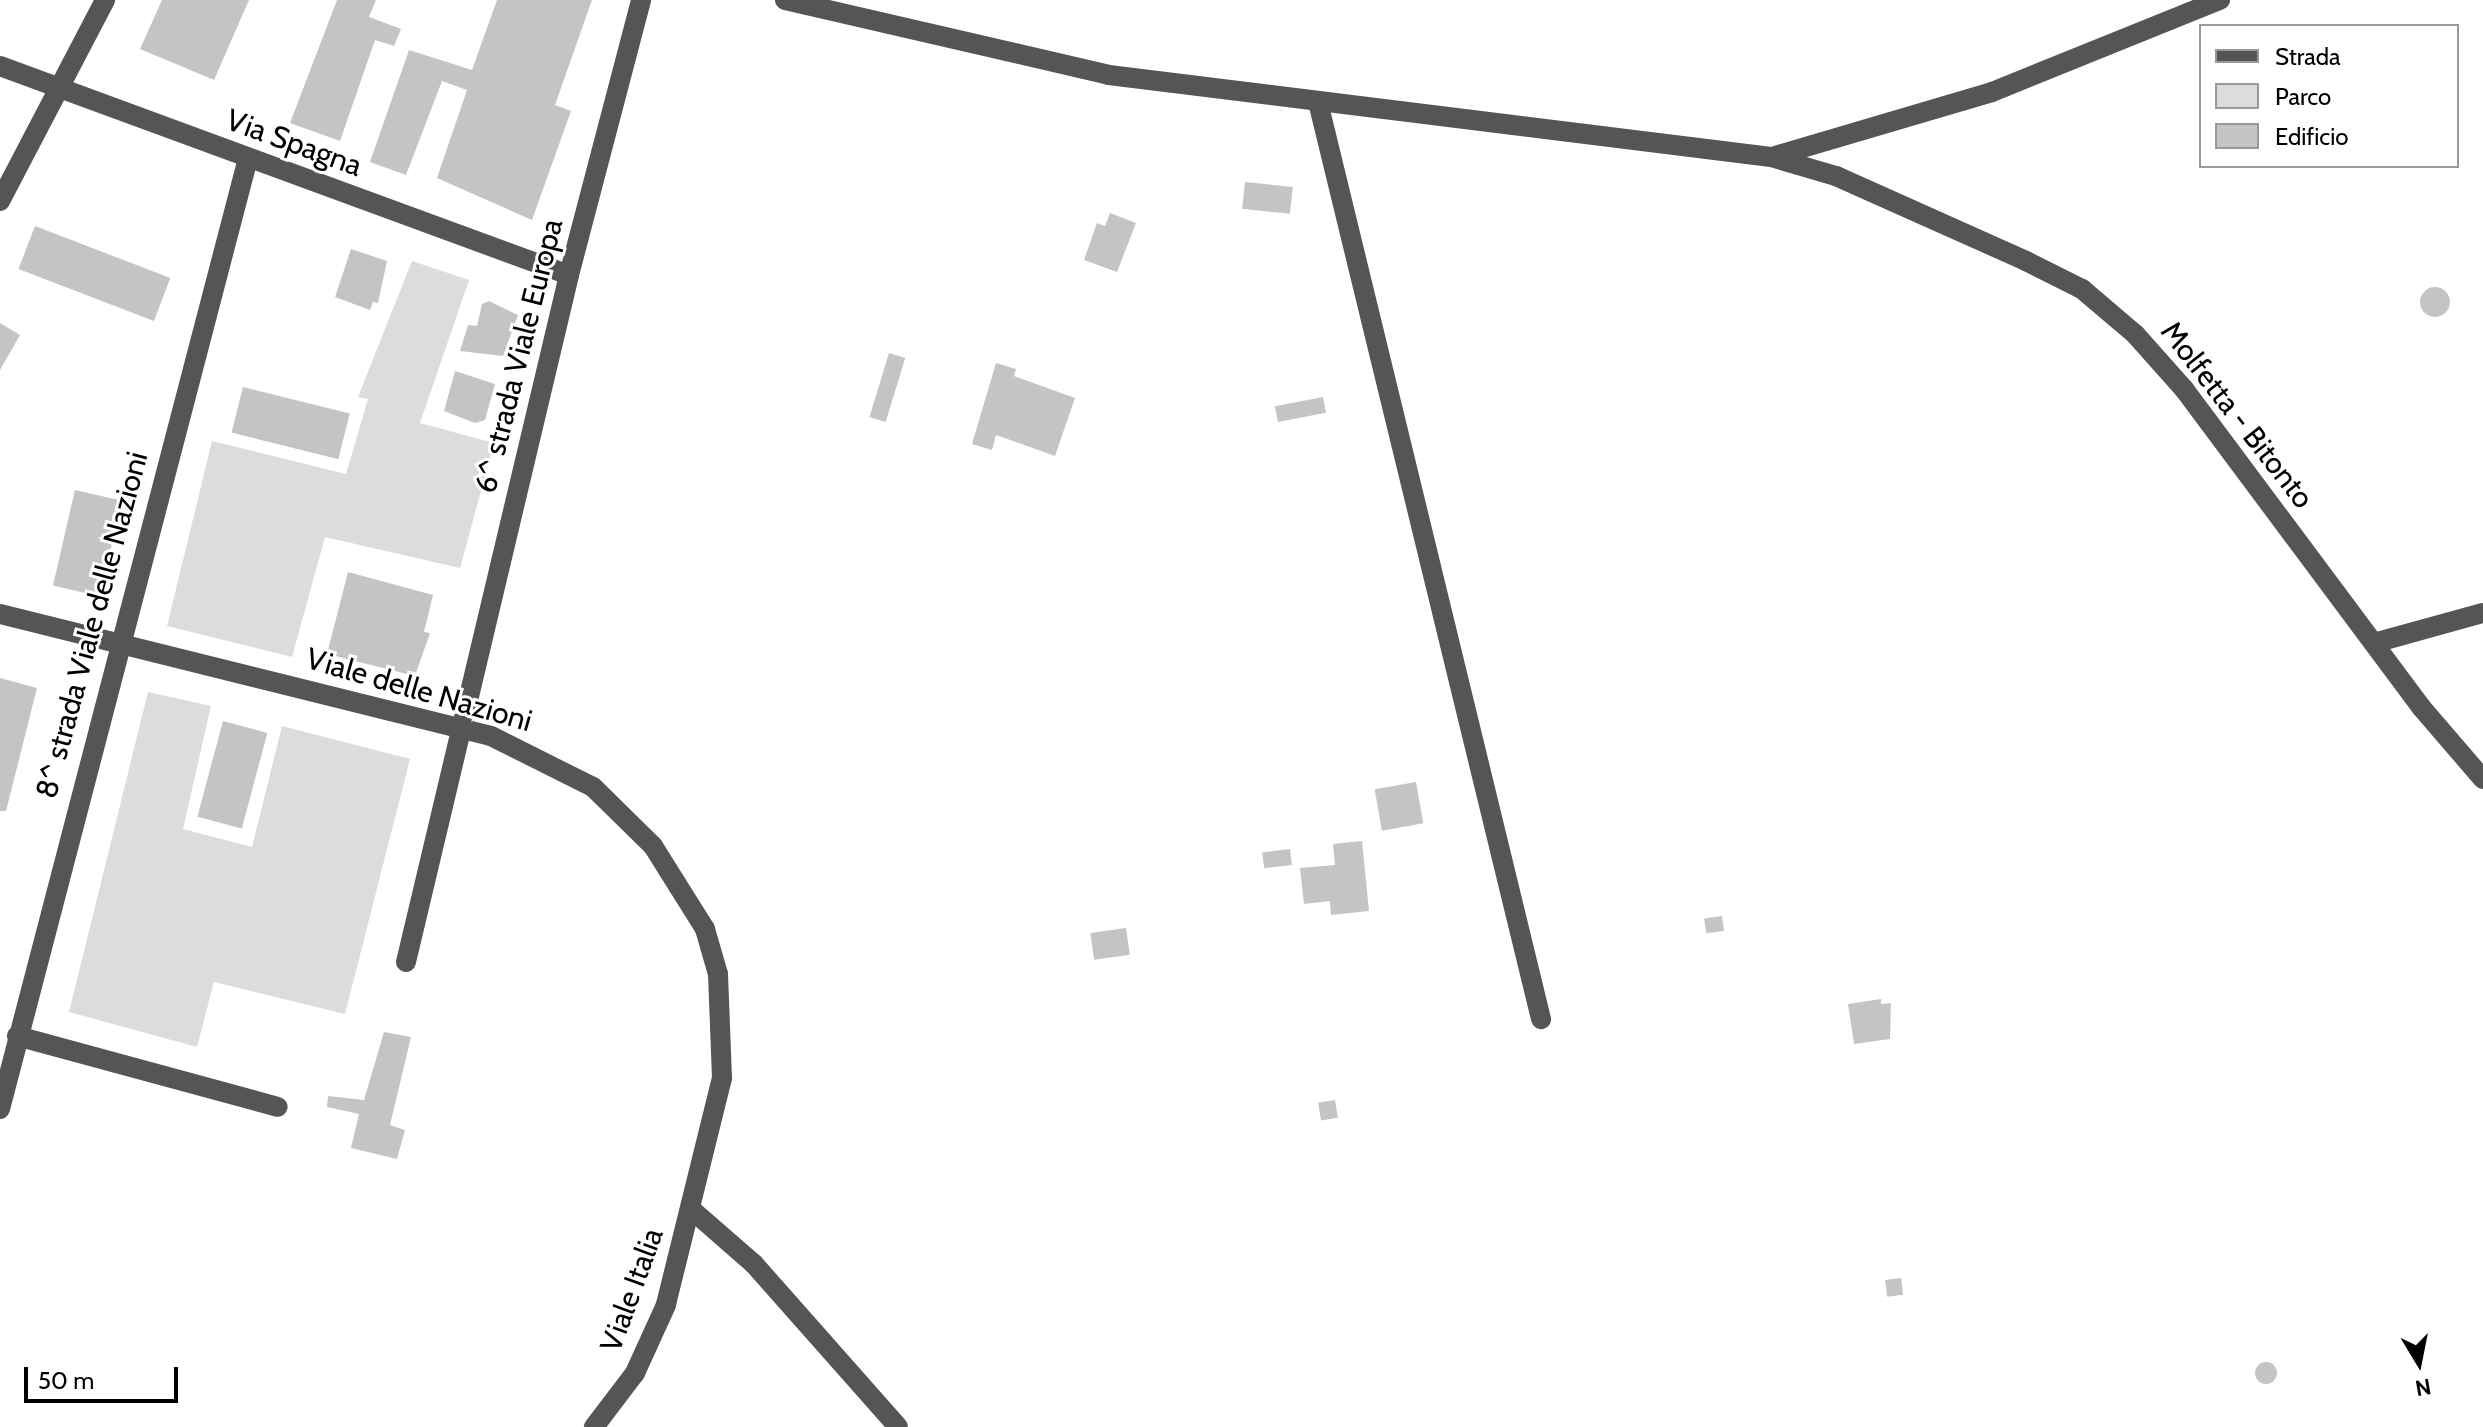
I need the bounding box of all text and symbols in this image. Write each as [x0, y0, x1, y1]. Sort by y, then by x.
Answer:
legend [2199, 24, 2459, 168]
text: Strada [2275, 42, 2341, 71]
text: Parco [2275, 82, 2331, 111]
street label: Via Spagna [221, 102, 367, 184]
text: Edificio [2275, 122, 2349, 151]
street label: 6^ strada Viale Europa [468, 215, 570, 497]
street label: Molfetta - Bitonto [2153, 314, 2321, 516]
street label: 8^ strada Viale delle Nazioni [28, 448, 156, 802]
street label: Viale delle Nazioni [302, 641, 536, 739]
street label: Viale Italia [593, 1223, 671, 1357]
north arrow [2379, 1323, 2459, 1403]
scale bar [28, 1351, 182, 1401]
text: 50 m [38, 1366, 94, 1395]
text: N [2413, 1372, 2433, 1402]

